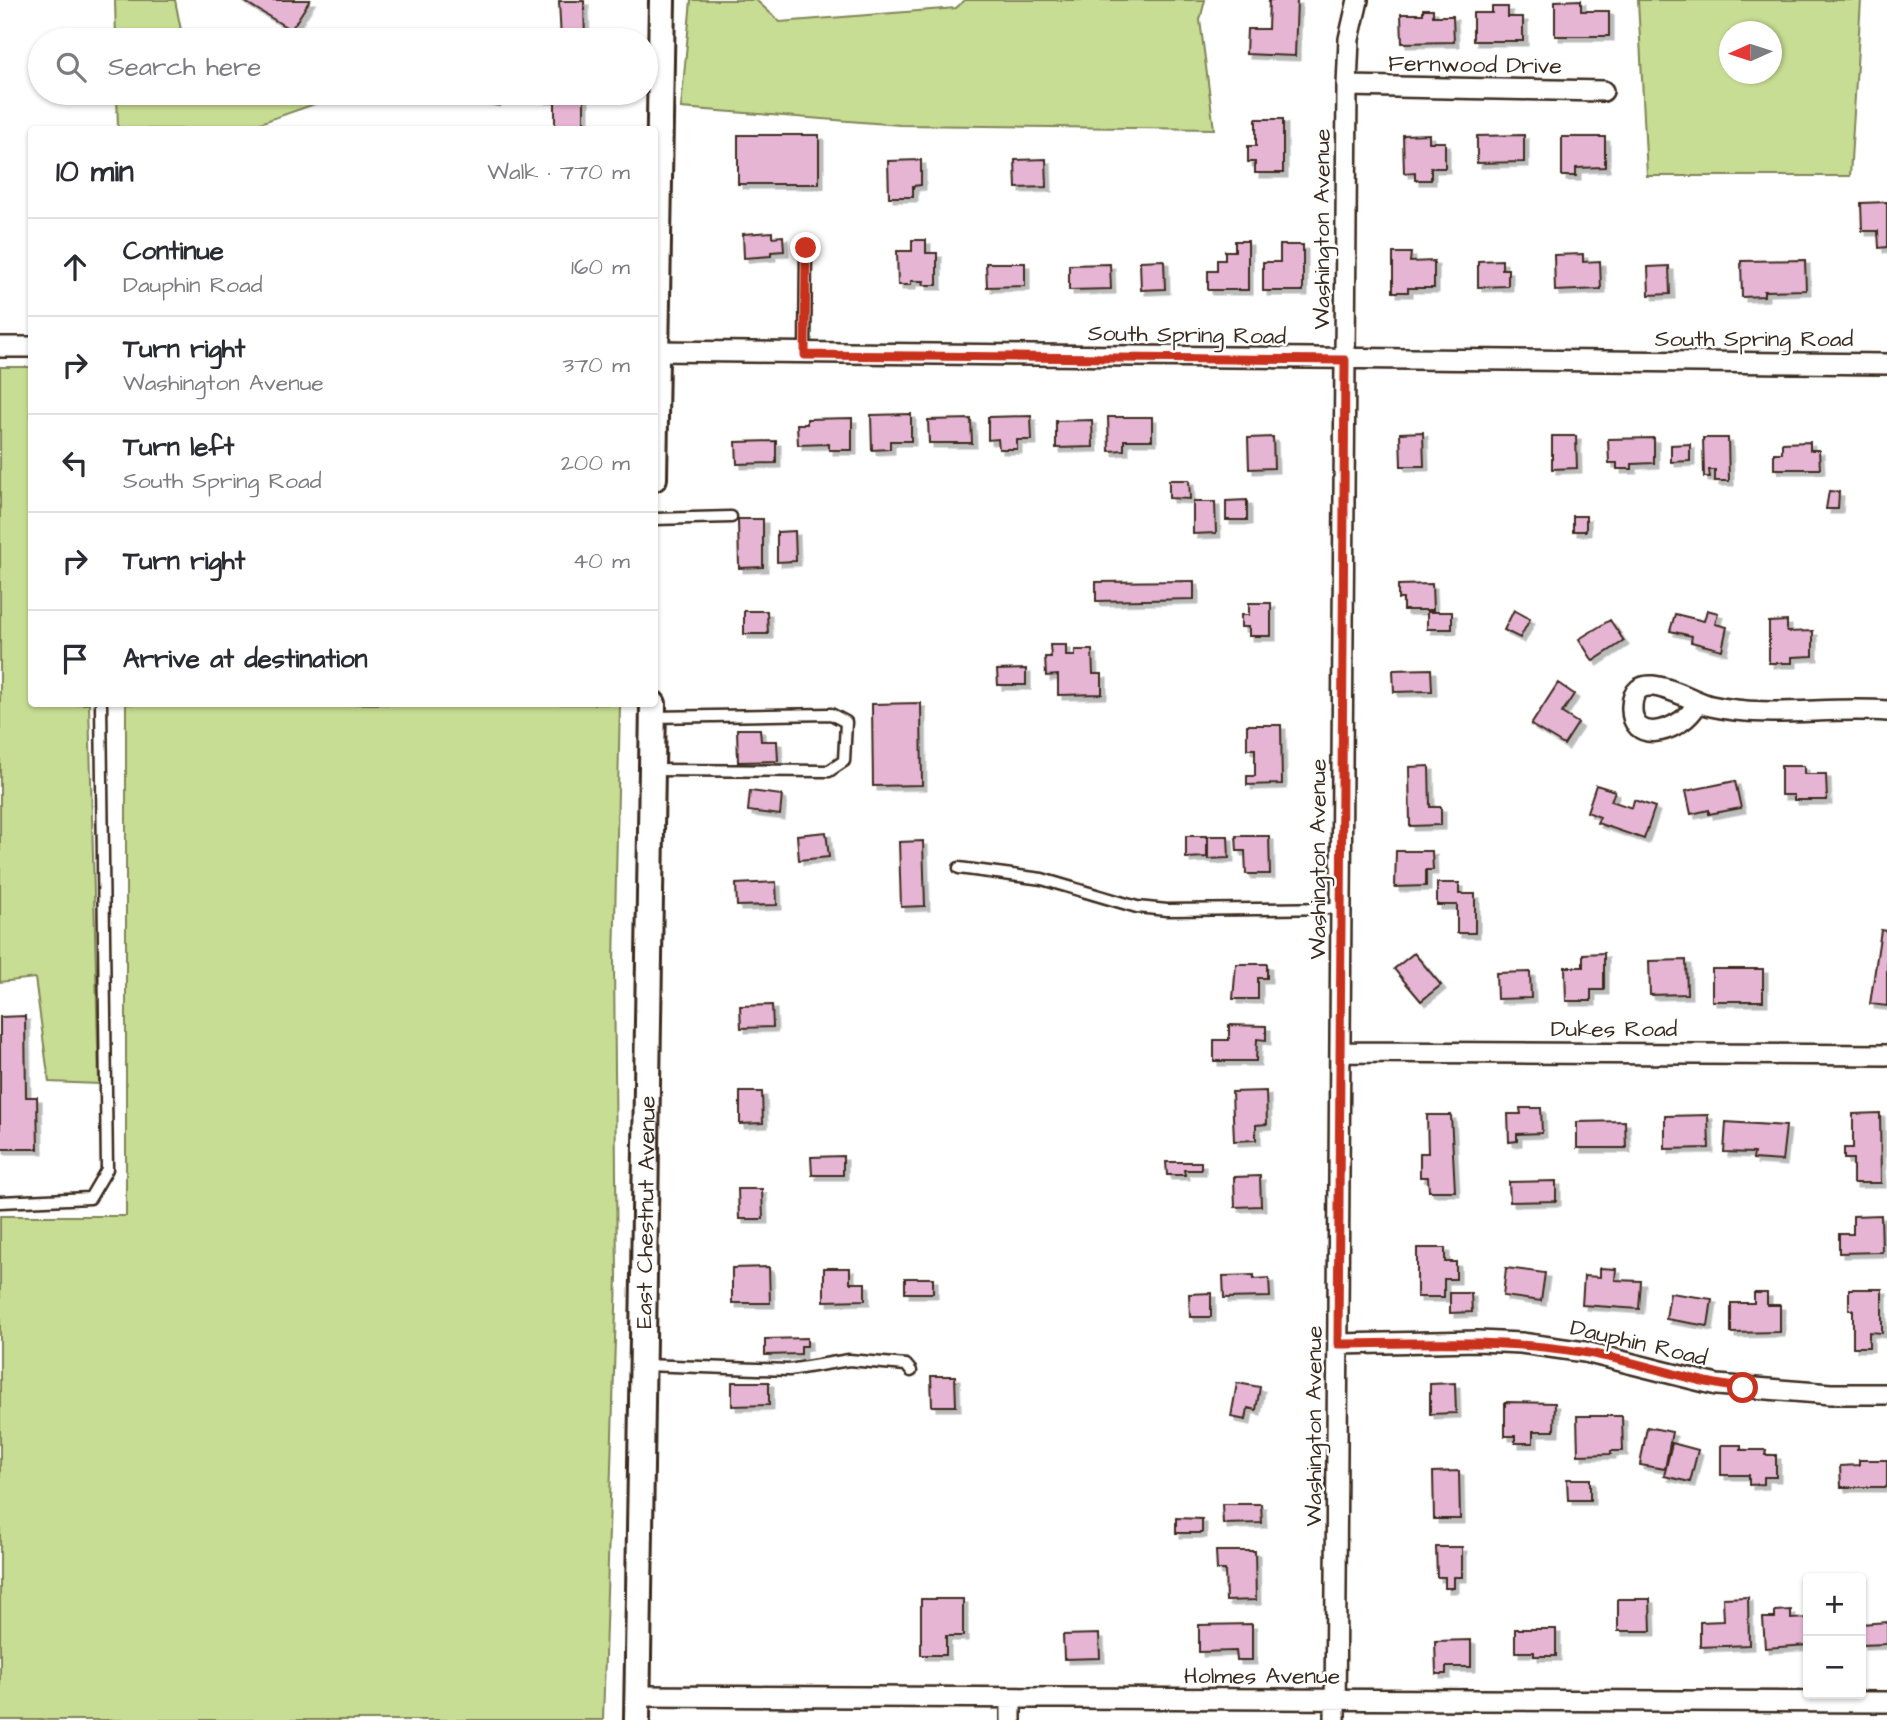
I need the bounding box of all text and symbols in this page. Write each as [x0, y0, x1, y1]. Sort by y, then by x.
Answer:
north arrow [1719, 21, 1782, 84]
search box [28, 28, 658, 105]
street label: Fernwood Drive [1388, 47, 1562, 83]
icon: search [52, 48, 90, 86]
text: Search here [108, 49, 261, 85]
street label: Washington Avenue [1306, 129, 1339, 329]
text: 10 min [56, 151, 134, 193]
text: Walk · 770 m [487, 156, 630, 188]
route end [790, 232, 821, 263]
text: Continue [123, 233, 224, 269]
icon: ahead [56, 248, 94, 286]
text: 160 m [571, 251, 630, 283]
text: Dauphin Road [123, 269, 263, 301]
street label: South Spring Road [1087, 317, 1287, 354]
street label: South Spring Road [1655, 323, 1853, 356]
text: Turn right [123, 331, 245, 367]
icon: right [56, 346, 94, 384]
text: 370 m [563, 349, 630, 381]
text: Washington Avenue [123, 367, 324, 399]
text: Turn left [123, 429, 234, 465]
icon: left [56, 444, 94, 482]
text: 200 m [561, 447, 630, 479]
text: South Spring Road [123, 465, 321, 497]
icon: right [56, 542, 94, 580]
text: Turn right [123, 543, 245, 579]
text: 40 m [573, 545, 630, 577]
icon: arrive [56, 640, 94, 678]
text: Arrive at destination [123, 641, 368, 677]
street label: Washington Avenue [1302, 759, 1335, 959]
street label: Dukes Road [1551, 1013, 1678, 1045]
street label: East Chestnut Avenue [628, 1095, 664, 1329]
street label: Dauphin Road [1567, 1312, 1711, 1374]
street label: Washington Avenue [1298, 1326, 1331, 1526]
route start [1727, 1372, 1758, 1403]
map controls [1803, 1573, 1866, 1699]
button: + [1803, 1573, 1866, 1636]
button: − [1803, 1636, 1866, 1699]
street label: Holmes Avenue [1184, 1660, 1340, 1692]

